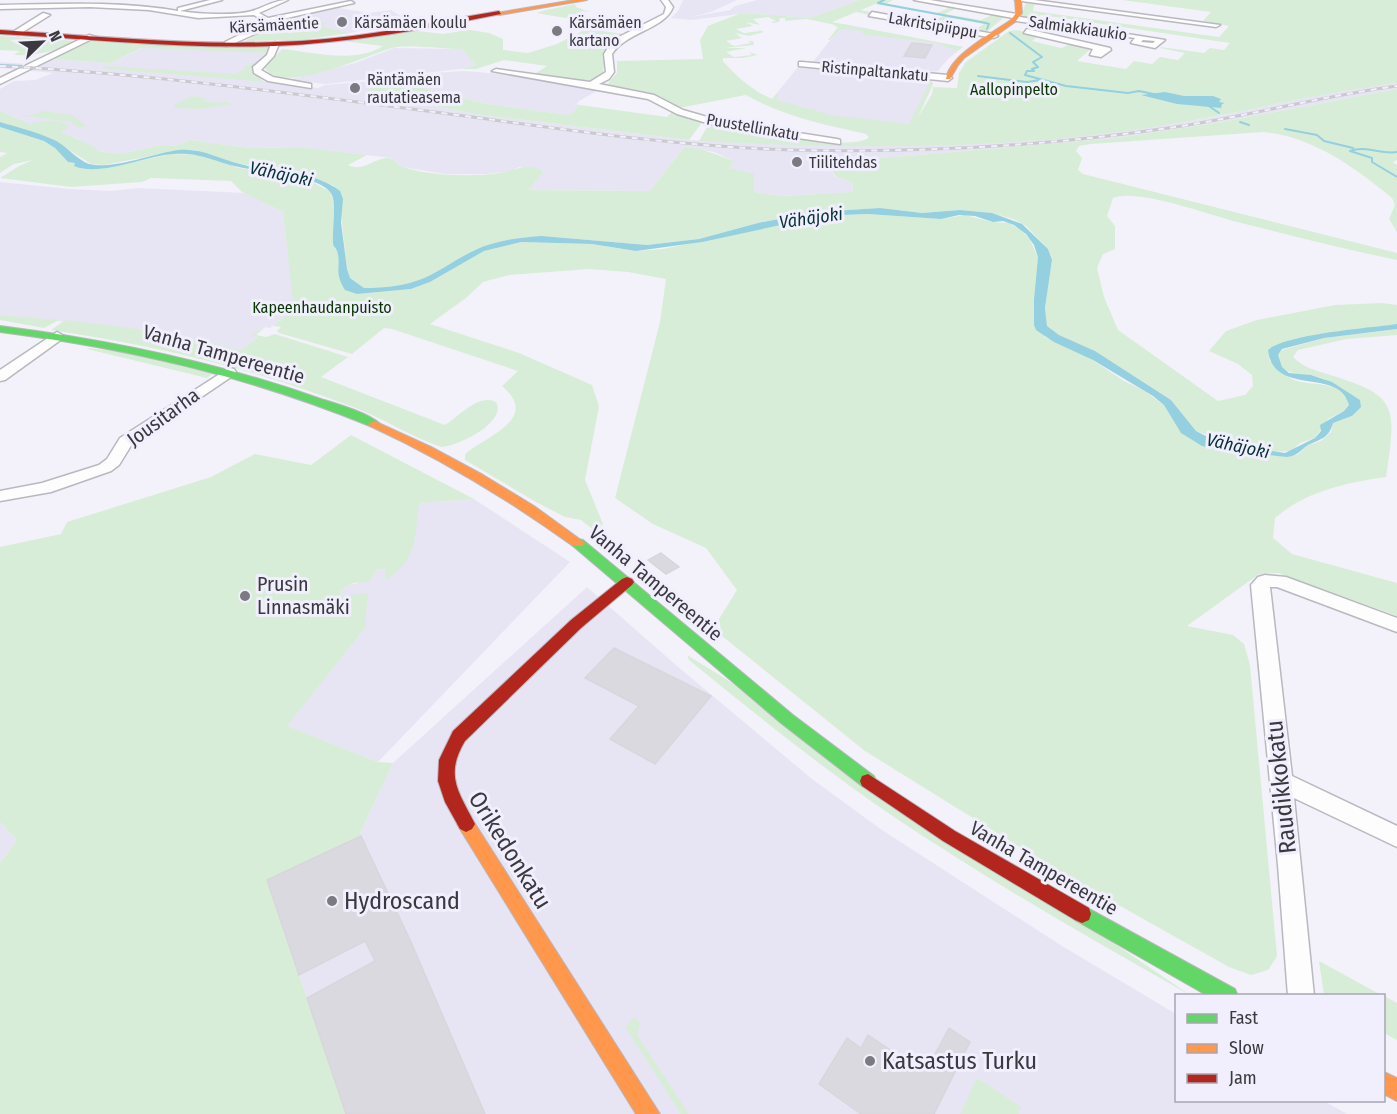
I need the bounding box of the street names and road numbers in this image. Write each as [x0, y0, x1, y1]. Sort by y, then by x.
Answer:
street label: Lakritsipiippu [887, 8, 979, 42]
street label: Salmiakkiaukio [1028, 12, 1128, 44]
street label: Kärsämäentie [229, 13, 319, 37]
street label: Ristinpaltankatu [821, 57, 929, 85]
street label: Puustellinkatu [705, 109, 801, 145]
street label: Vanha Tampereentie [140, 319, 308, 389]
street label: Jousitarha [122, 383, 204, 451]
street label: Vanha Tampereentie [584, 520, 728, 646]
street label: Raudikkokatu [1260, 719, 1302, 855]
street label: Orikedonkatu [463, 786, 557, 914]
street label: Vanha Tampereentie [966, 816, 1122, 920]

